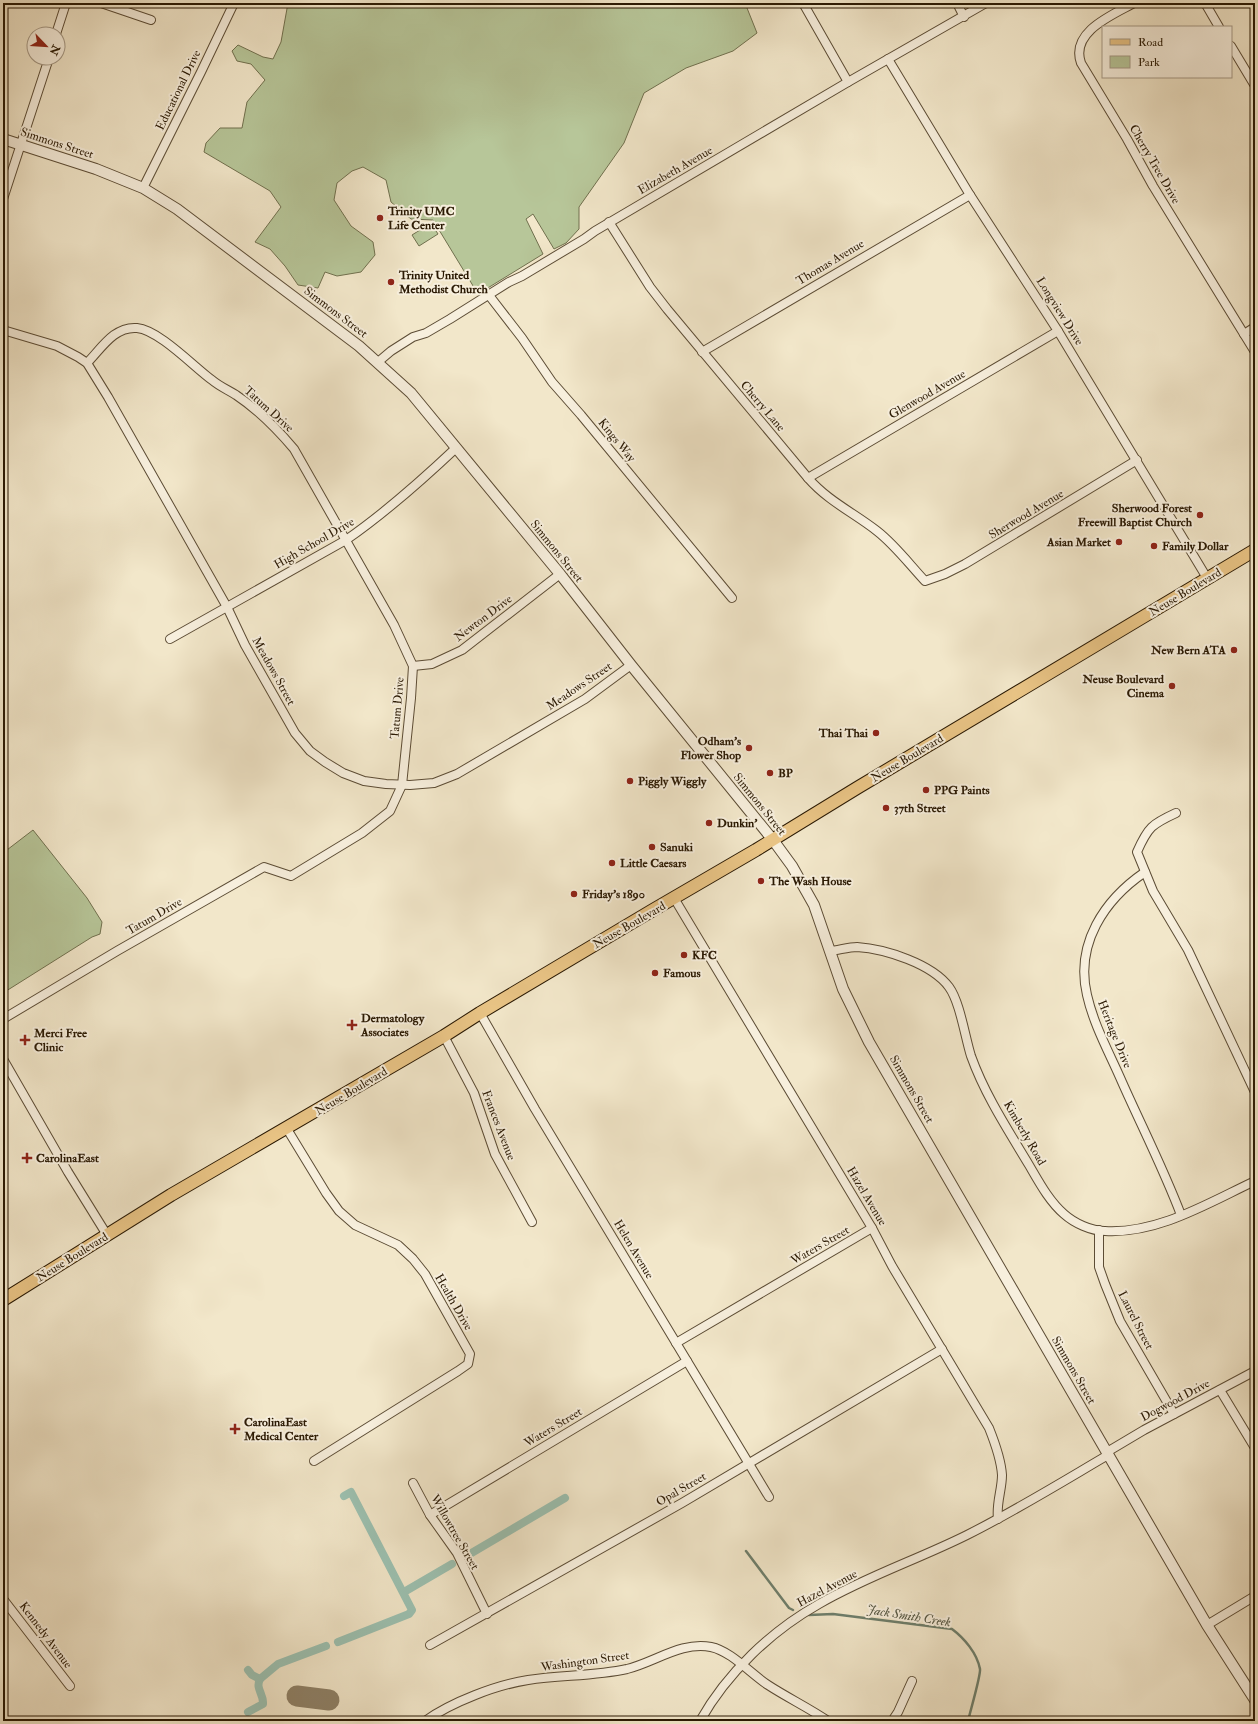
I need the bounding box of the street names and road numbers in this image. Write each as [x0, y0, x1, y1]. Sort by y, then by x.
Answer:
street label: Educational Drive [153, 48, 204, 133]
street label: Cherry Tree Drive [1126, 122, 1183, 207]
street label: Simmons Street [18, 125, 95, 162]
street label: Elizabeth Avenue [635, 143, 715, 198]
street label: Thomas Avenue [794, 236, 867, 289]
street label: Longview Drive [1033, 274, 1086, 348]
street label: Simmons Street [301, 284, 371, 341]
street label: Glenwood Avenue [886, 366, 968, 422]
street label: Cherry Lane [737, 378, 788, 435]
street label: Tatum Drive [241, 383, 297, 436]
street label: Kings Way [595, 416, 639, 466]
street label: Sherwood Avenue [986, 486, 1066, 543]
street label: High School Drive [271, 514, 357, 572]
street label: Simmons Street [527, 517, 586, 586]
street label: Neuse Boulevard [1146, 565, 1224, 620]
street label: Newton Drive [451, 592, 515, 645]
street label: Meadows Street [249, 634, 299, 708]
street label: Meadows Street [544, 659, 615, 714]
street label: Tatum Drive [387, 677, 408, 740]
street label: Neuse Boulevard [868, 731, 946, 786]
street label: Simmons Street [730, 770, 789, 839]
street label: Tatum Drive [124, 894, 185, 938]
street label: Neuse Boulevard [590, 898, 668, 952]
street label: Heritage Drive [1094, 998, 1135, 1070]
street label: Simmons Street [886, 1053, 937, 1126]
street label: Neuse Boulevard [312, 1064, 390, 1119]
street label: Frances Avenue [478, 1088, 519, 1162]
street label: Kimberly Road [1000, 1098, 1049, 1168]
street label: Hazel Avenue [843, 1164, 890, 1228]
street label: Helen Avenue [610, 1217, 657, 1282]
street label: Waters Street [787, 1223, 852, 1269]
street label: Neuse Boulevard [34, 1229, 111, 1285]
street label: Health Drive [431, 1271, 476, 1333]
street label: Laurel Street [1114, 1288, 1157, 1352]
street label: Simmons Street [1048, 1334, 1099, 1407]
street label: Dogwood Drive [1138, 1376, 1212, 1425]
street label: Waters Street [521, 1404, 585, 1451]
street label: Opal Street [654, 1469, 709, 1510]
street label: Willowtree Street [426, 1491, 482, 1573]
street label: Hazel Avenue [795, 1566, 860, 1611]
street label: Kennedy Avenue [16, 1599, 75, 1671]
street label: Washington Street [539, 1648, 630, 1675]

